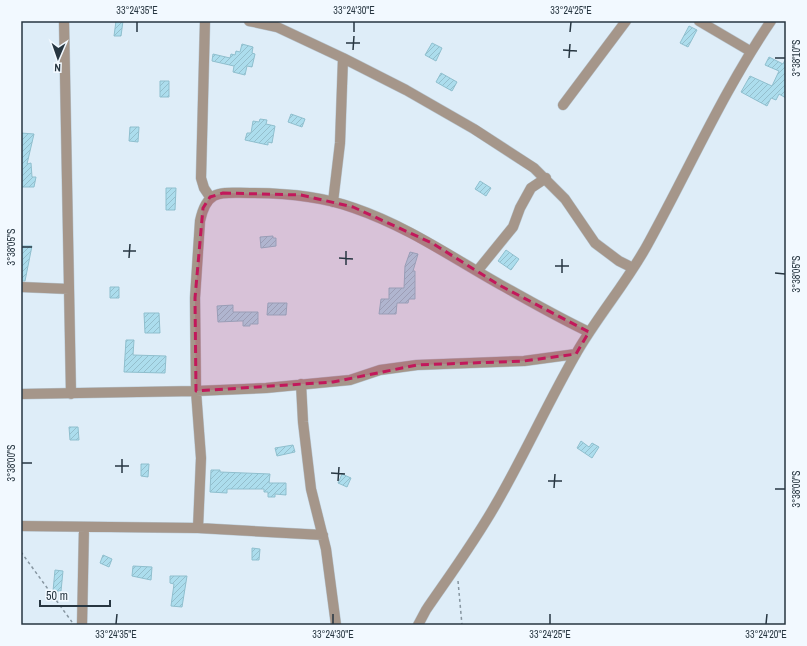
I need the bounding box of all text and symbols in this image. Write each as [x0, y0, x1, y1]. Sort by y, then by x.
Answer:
text: 33°24'35"E [116, 4, 158, 17]
text: 33°24'30"E [333, 4, 375, 17]
text: 33°24'25"E [550, 4, 592, 17]
north arrow [38, 38, 78, 78]
text: 3°38'10"S [790, 39, 803, 76]
text: N [54, 61, 61, 75]
text: 3°38'05"S [5, 228, 18, 265]
text: 3°38'05"S [790, 255, 803, 292]
text: 3°38'00"S [5, 444, 18, 481]
text: 3°38'00"S [790, 470, 803, 507]
scale bar [40, 582, 110, 608]
text: 50 m [46, 588, 68, 604]
text: 33°24'35"E [95, 628, 137, 641]
text: 33°24'30"E [312, 628, 354, 641]
text: 33°24'25"E [529, 628, 571, 641]
text: 33°24'20"E [745, 628, 787, 641]

